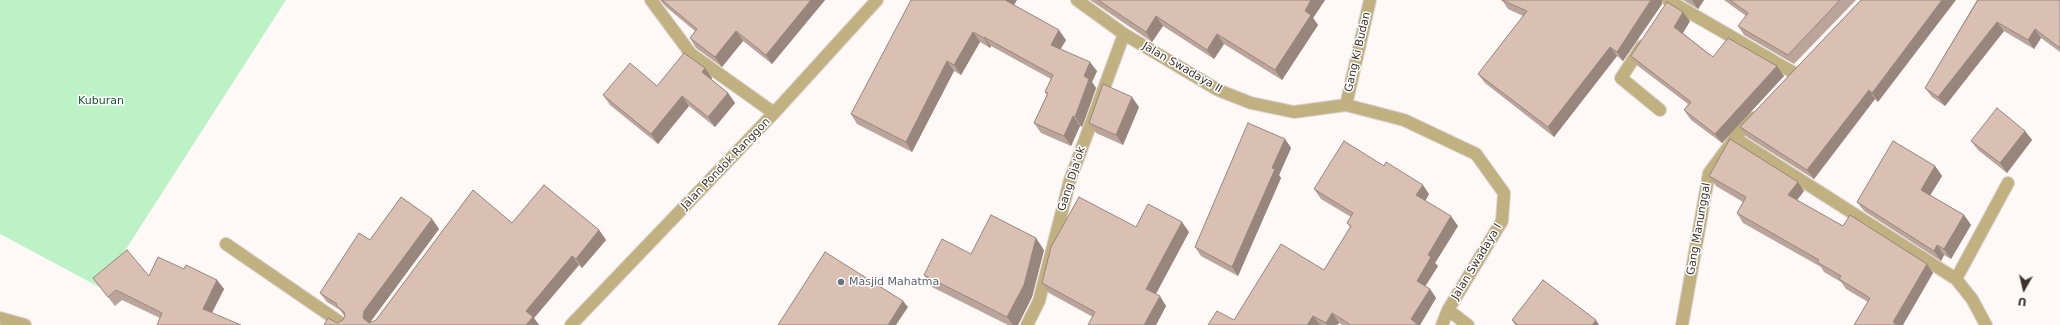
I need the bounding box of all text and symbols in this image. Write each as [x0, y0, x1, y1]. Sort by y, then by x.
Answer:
street label: Gang Ki Budan [1342, 11, 1374, 93]
street label: Jalan Swadaya II [1140, 40, 1224, 96]
park label: Kuburan [78, 94, 124, 108]
street label: Jalan Pondok Ranggon [679, 115, 773, 213]
street label: Gang Dja'ok [1055, 145, 1089, 213]
street label: Gang Manunggal [1684, 182, 1714, 276]
street label: Jalan Swadaya I [1449, 221, 1505, 303]
north arrow [2004, 269, 2044, 309]
place label: Masjid Mahatma [849, 275, 939, 289]
marker: Masjid Mahatma [836, 277, 846, 287]
text: U [2017, 294, 2028, 308]

